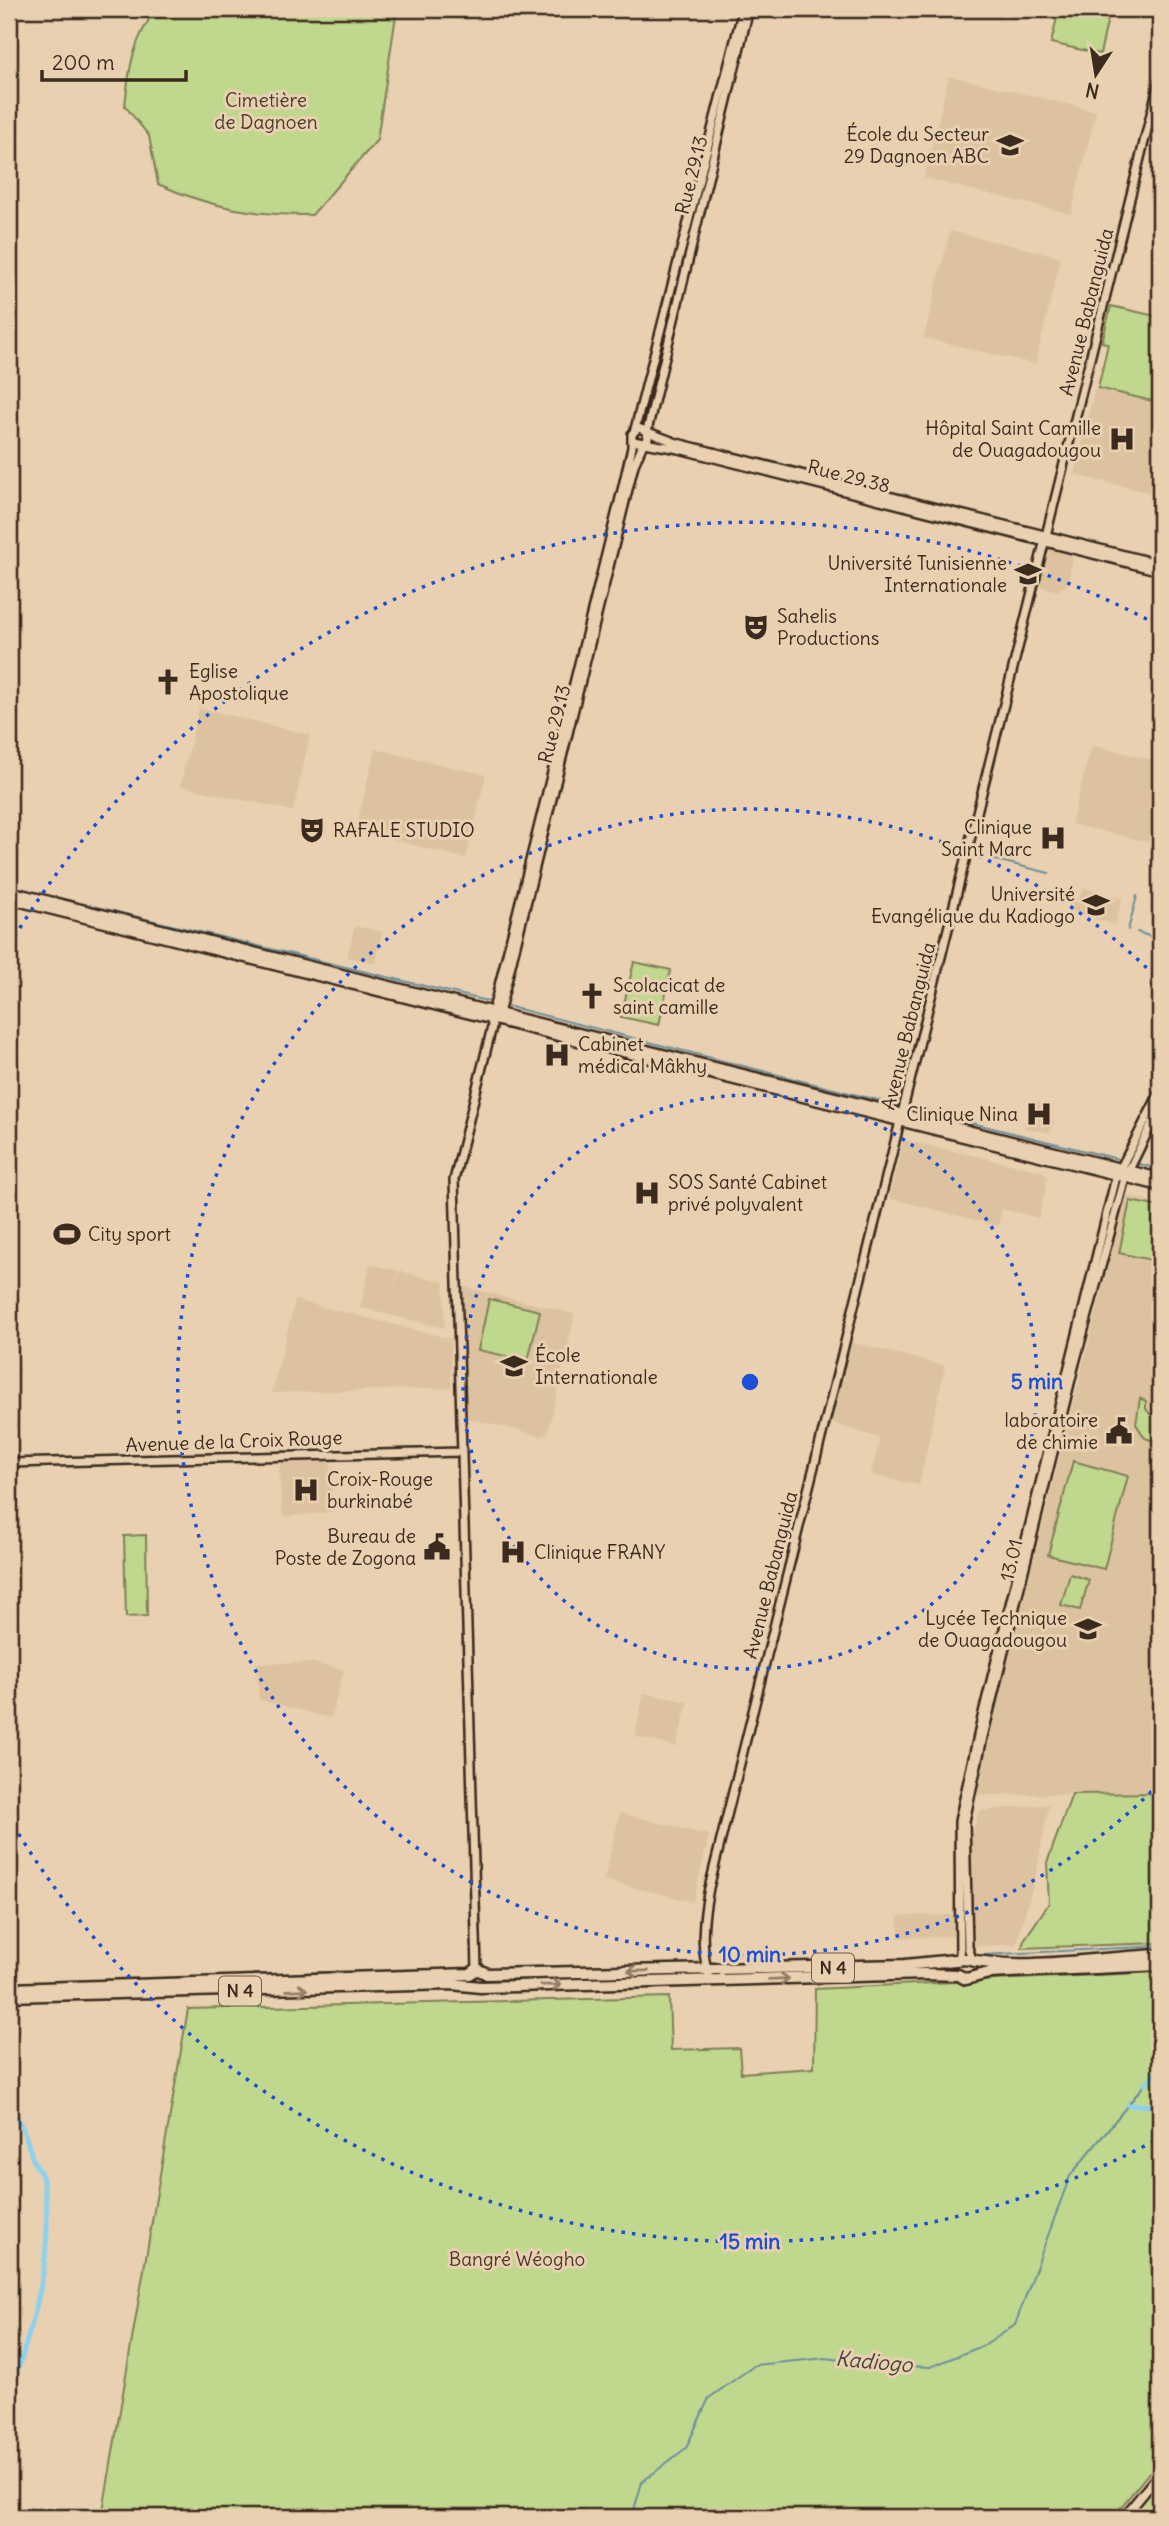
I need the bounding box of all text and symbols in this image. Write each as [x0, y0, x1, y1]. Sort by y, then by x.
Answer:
scale bar [42, 38, 186, 82]
north arrow [1060, 38, 1130, 108]
text: 200 m [52, 49, 115, 76]
text: N [1084, 78, 1101, 104]
park label: Cimetière de Dagnoen [214, 88, 318, 134]
place label: École du Secteur 29 Dagnoen ABC [844, 122, 989, 168]
school or university icon: École du Secteur 29 Dagnoen ABC [995, 130, 1025, 160]
street label: Rue 29.13 [670, 133, 712, 217]
street label: Avenue Babanguida [1054, 226, 1118, 398]
place label: Hôpital Saint Camille de Ouagadougou [925, 416, 1101, 462]
hospital icon: Hôpital Saint Camille de Ouagadougou [1107, 424, 1137, 454]
street label: Rue 29.38 [805, 454, 893, 498]
place label: Université Tunisienne Internationale [828, 551, 1007, 597]
school or university icon: Université Tunisienne Internationale [1013, 559, 1043, 589]
place label: Sahelis Productions [777, 604, 880, 650]
theatre icon: Sahelis Productions [741, 612, 771, 642]
place label: Eglise Apostolique [189, 659, 289, 705]
church icon: Eglise Apostolique [153, 667, 183, 697]
street label: Rue 29.13 [533, 682, 575, 766]
theatre icon: RAFALE STUDIO [297, 815, 327, 845]
place label: Clinique Saint Marc [941, 815, 1032, 861]
place label: RAFALE STUDIO [333, 818, 475, 842]
hospital icon: Clinique Saint Marc [1038, 823, 1068, 853]
place label: Université Evangélique du Kadiogo [871, 882, 1075, 928]
school or university icon: Université Evangélique du Kadiogo [1081, 890, 1111, 920]
street label: Avenue Babanguida [876, 940, 940, 1112]
place label: Scolacicat de saint camille [613, 973, 725, 1019]
church icon: Scolacicat de saint camille [577, 981, 607, 1011]
place label: Cabinet médical Mâkhy [578, 1032, 707, 1078]
hospital icon: Cabinet médical Mâkhy [542, 1040, 572, 1070]
hospital icon: Clinique Nina [1024, 1099, 1054, 1129]
place label: Clinique Nina [906, 1102, 1018, 1126]
place label: SOS Santé Cabinet privé polyvalent [668, 1170, 827, 1216]
hospital icon: SOS Santé Cabinet privé polyvalent [632, 1178, 662, 1208]
sports icon: City sport [52, 1219, 82, 1249]
place label: City sport [88, 1222, 171, 1246]
place label: École Internationale [535, 1343, 658, 1389]
school or university icon: École Internationale [499, 1351, 529, 1381]
text: 5 min [1011, 1368, 1063, 1395]
centre of rings [738, 1370, 762, 1394]
place label: laboratoire de chimie [1005, 1408, 1098, 1454]
public building icon: laboratoire de chimie [1104, 1416, 1134, 1446]
street label: Avenue de la Croix Rouge [125, 1425, 343, 1457]
place label: Croix-Rouge burkinabé [327, 1467, 433, 1513]
hospital icon: Croix-Rouge burkinabé [291, 1475, 321, 1505]
street label: Avenue Babanguida [738, 1489, 802, 1661]
place label: Bureau de Poste de Zogona [275, 1524, 416, 1570]
public building icon: Bureau de Poste de Zogona [422, 1532, 452, 1562]
hospital icon: Clinique FRANY [498, 1537, 528, 1567]
street label: 13.01 [994, 1537, 1028, 1583]
place label: Clinique FRANY [534, 1540, 666, 1564]
place label: Lycée Technique de Ouagadougou [918, 1606, 1067, 1652]
school or university icon: Lycée Technique de Ouagadougou [1073, 1614, 1103, 1644]
text: 10 min [719, 1941, 781, 1968]
road number: N 4 [812, 1954, 854, 1982]
one-way arrow [626, 1965, 649, 1978]
one-way arrow [767, 1973, 790, 1986]
road number: N 4 [219, 1977, 261, 2006]
one-way arrow [539, 1978, 562, 1992]
one-way arrow [286, 1984, 309, 1997]
text: 15 min [720, 2228, 780, 2255]
park label: Bangré Wéogho [449, 2247, 585, 2271]
water label: Kadiogo [834, 2345, 915, 2378]

